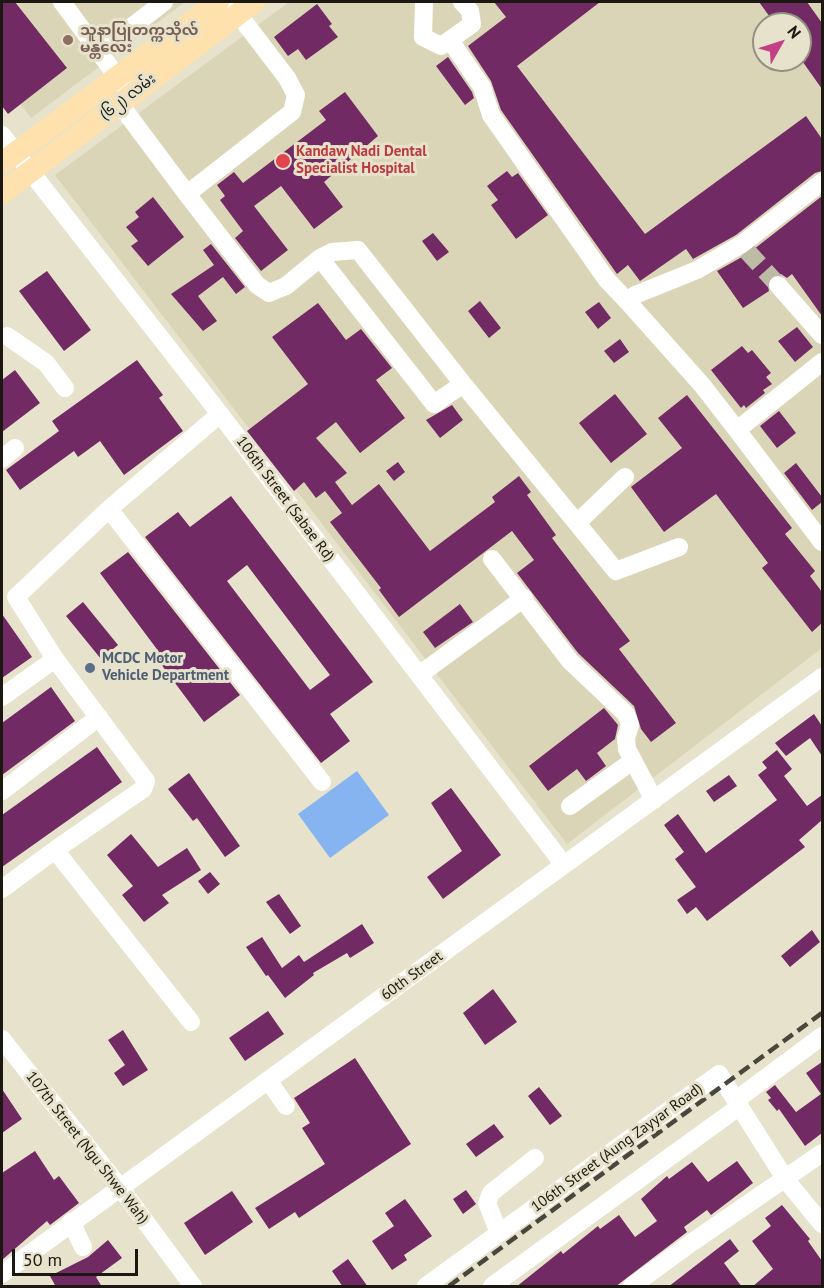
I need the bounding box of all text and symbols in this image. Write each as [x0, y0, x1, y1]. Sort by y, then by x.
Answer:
north arrow [752, 12, 812, 72]
place label: သူနာပြုတက္ကသိုလ် မန္တလေး [80, 22, 198, 57]
text: N [783, 22, 806, 42]
marker: သူနာပြုတက္ကသိုလ် မန္တလေး [61, 33, 75, 47]
street label: (၆၂) လမ်း [96, 70, 160, 124]
place label: Kandaw Nadi Dental Specialist Hospital [296, 143, 427, 178]
marker: Kandaw Nadi Dental Specialist Hospital [274, 152, 292, 170]
street label: 106th Street (Sabae Rd) [232, 433, 338, 565]
place label: MCDC Motor Vehicle Department [102, 650, 229, 685]
marker: MCDC Motor Vehicle Department [83, 661, 97, 675]
street label: 60th Street [378, 948, 446, 1004]
street label: 107th Street (Ngu Shwe Wah) [22, 1068, 152, 1228]
street label: 106th Street (Aung Zayyar Road) [528, 1080, 706, 1216]
scale bar [15, 1237, 141, 1275]
text: 50 m [23, 1248, 62, 1271]

